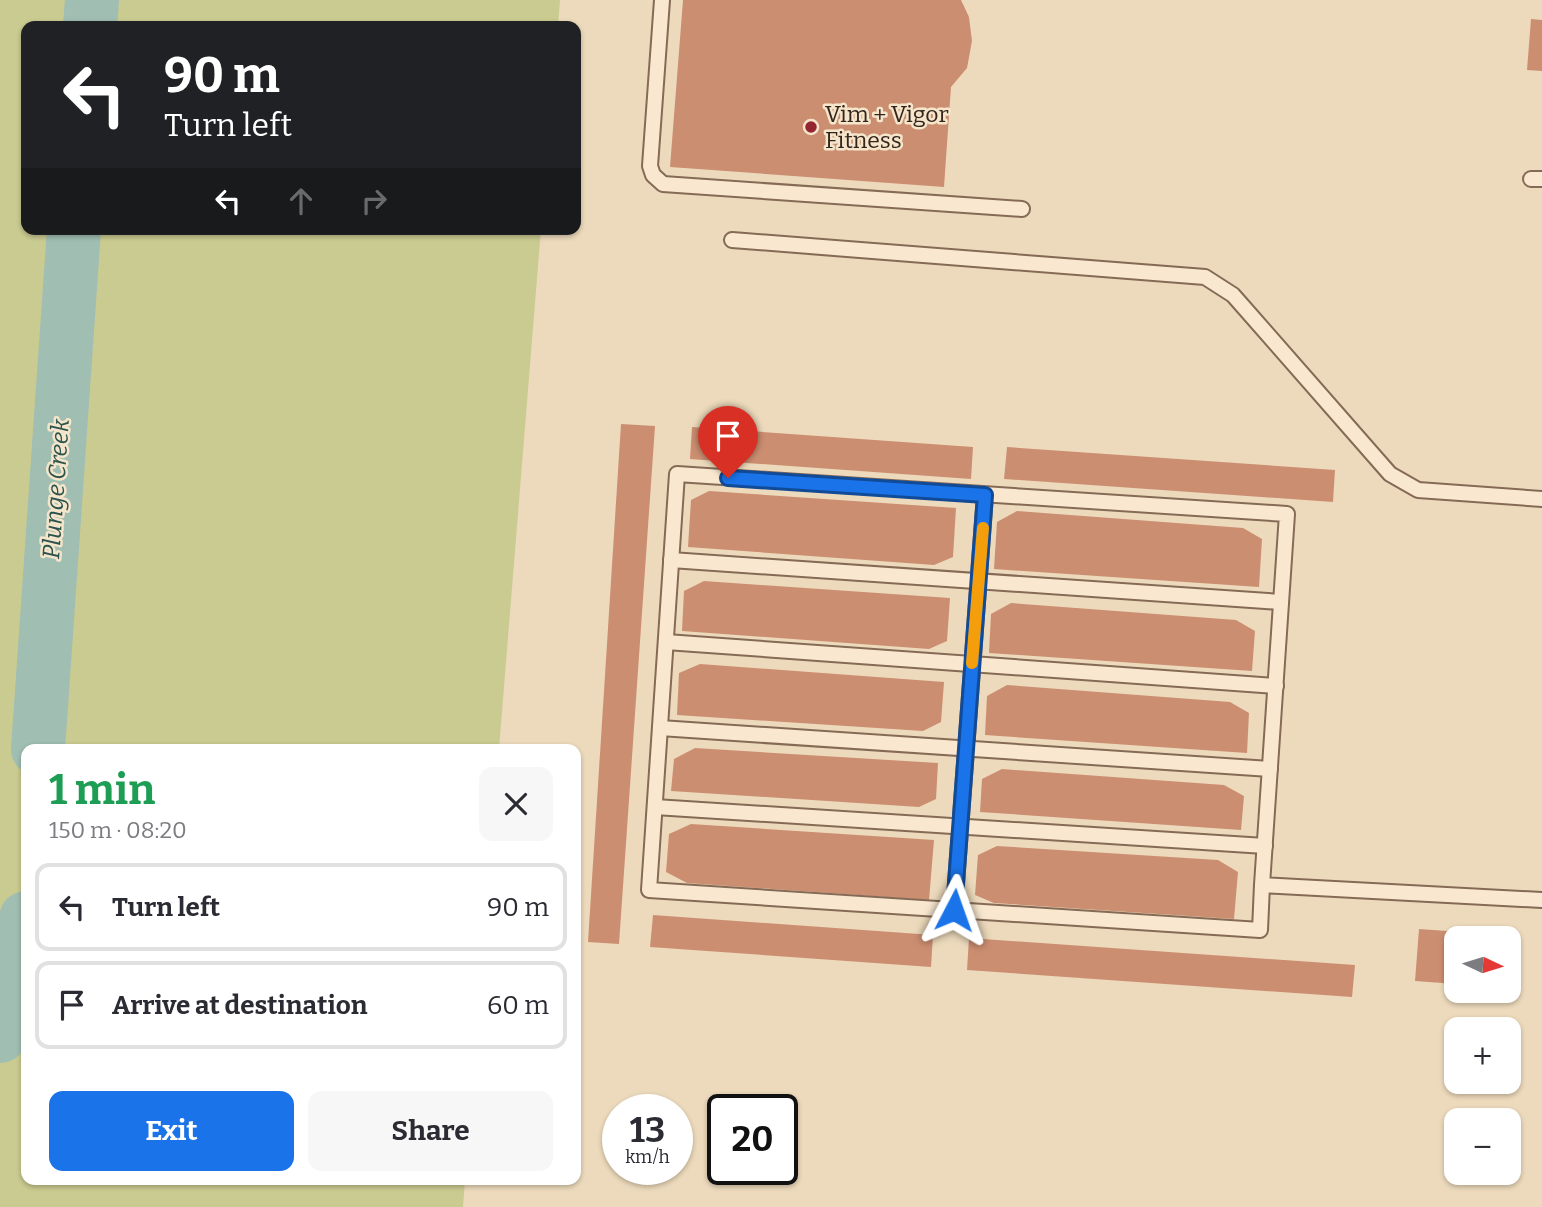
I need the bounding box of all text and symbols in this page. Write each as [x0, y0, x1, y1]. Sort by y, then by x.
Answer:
text: 90 m [164, 46, 280, 105]
icon: left [49, 49, 140, 140]
place label: Vim + Vigor Fitness [825, 100, 949, 154]
text: Turn left [164, 106, 292, 144]
marker: Vim + Vigor Fitness [803, 119, 819, 135]
icon: left [209, 182, 247, 220]
icon: ahead [282, 182, 320, 220]
icon: right [355, 182, 393, 220]
pin [698, 406, 758, 478]
water label: Plunge Creek [37, 417, 75, 560]
icon: arrive [709, 417, 747, 455]
text: 1 min [49, 765, 155, 815]
button: close [479, 767, 553, 841]
text: 150 m · 08:20 [49, 816, 187, 844]
position arrow [917, 873, 991, 947]
icon: left [53, 888, 91, 926]
text: Turn left [112, 892, 220, 923]
text: 90 m [487, 892, 549, 923]
north arrow [1444, 926, 1521, 1003]
map controls [1444, 926, 1521, 1185]
icon: arrive [53, 986, 91, 1024]
text: Arrive at destination [112, 990, 367, 1021]
text: 60 m [487, 990, 549, 1021]
button: + [1444, 1017, 1521, 1094]
button: Exit [49, 1091, 294, 1171]
button: Share [308, 1091, 553, 1171]
speed limit sign: 20 [707, 1094, 798, 1185]
button: − [1444, 1108, 1521, 1185]
text: 13 [630, 1109, 665, 1151]
text: km/h [625, 1146, 670, 1168]

